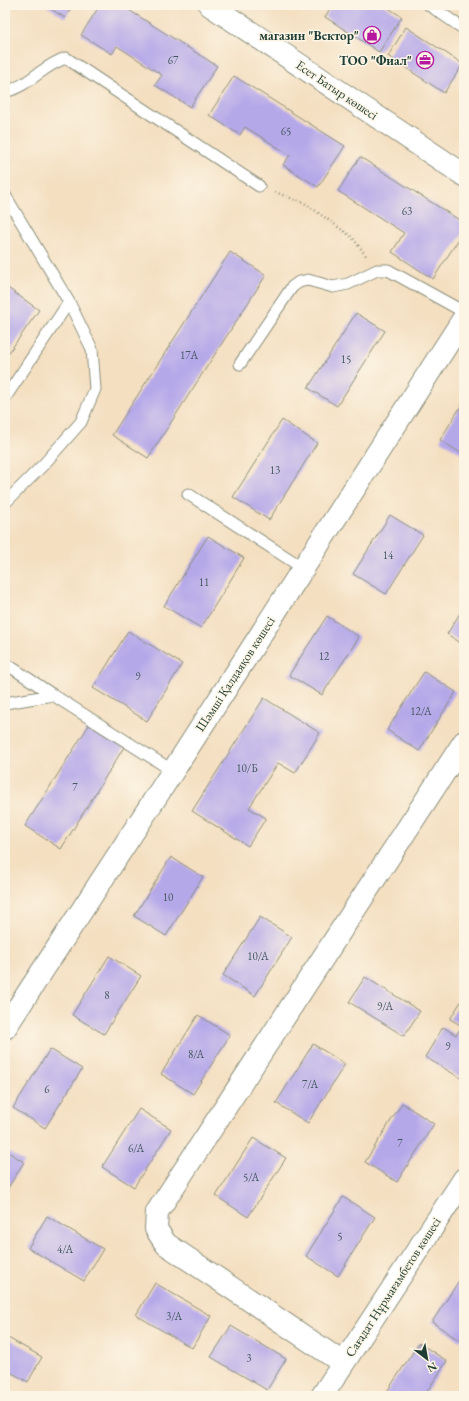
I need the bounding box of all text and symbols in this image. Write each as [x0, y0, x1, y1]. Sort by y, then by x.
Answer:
shop icon: магазин "Вектор" [362, 25, 382, 45]
place label: магазин "Вектор" [259, 27, 359, 44]
office icon: ТОО "Фиал" [415, 50, 435, 70]
place label: ТОО "Фиал" [339, 52, 412, 69]
house number: 67 [168, 53, 179, 67]
street label: Есет Батыр көшесі [293, 56, 381, 124]
house number: 65 [281, 124, 291, 138]
house number: 63 [402, 204, 412, 218]
house number: 17А [180, 348, 198, 362]
house number: 15 [341, 352, 351, 366]
house number: 13 [270, 463, 280, 477]
house number: 14 [383, 548, 394, 562]
house number: 11 [199, 575, 209, 589]
street label: Шәмші Қалдаяқов көшесі [191, 613, 279, 735]
house number: 12 [319, 649, 330, 663]
house number: 9 [135, 669, 141, 683]
house number: 12/А [410, 704, 432, 718]
house number: 10/Б [236, 761, 258, 775]
house number: 7 [72, 780, 78, 794]
house number: 10 [163, 890, 173, 904]
house number: 10/А [247, 949, 269, 963]
house number: 8 [104, 988, 110, 1002]
house number: 9/А [377, 999, 393, 1013]
house number: 9 [445, 1039, 451, 1053]
house number: 8/А [188, 1047, 204, 1061]
house number: 7/А [302, 1077, 318, 1091]
house number: 6 [44, 1082, 50, 1096]
house number: 7 [397, 1136, 403, 1150]
house number: 6/А [128, 1141, 144, 1155]
house number: 5/А [243, 1170, 259, 1184]
street label: Сағадат Нұрмағамбетов көшесі [341, 1214, 445, 1360]
house number: 5 [337, 1229, 343, 1243]
house number: 4/А [57, 1242, 73, 1256]
house number: 3/А [166, 1309, 182, 1323]
north arrow [407, 1339, 447, 1379]
house number: 3 [246, 1351, 252, 1365]
text: N [425, 1359, 440, 1376]

